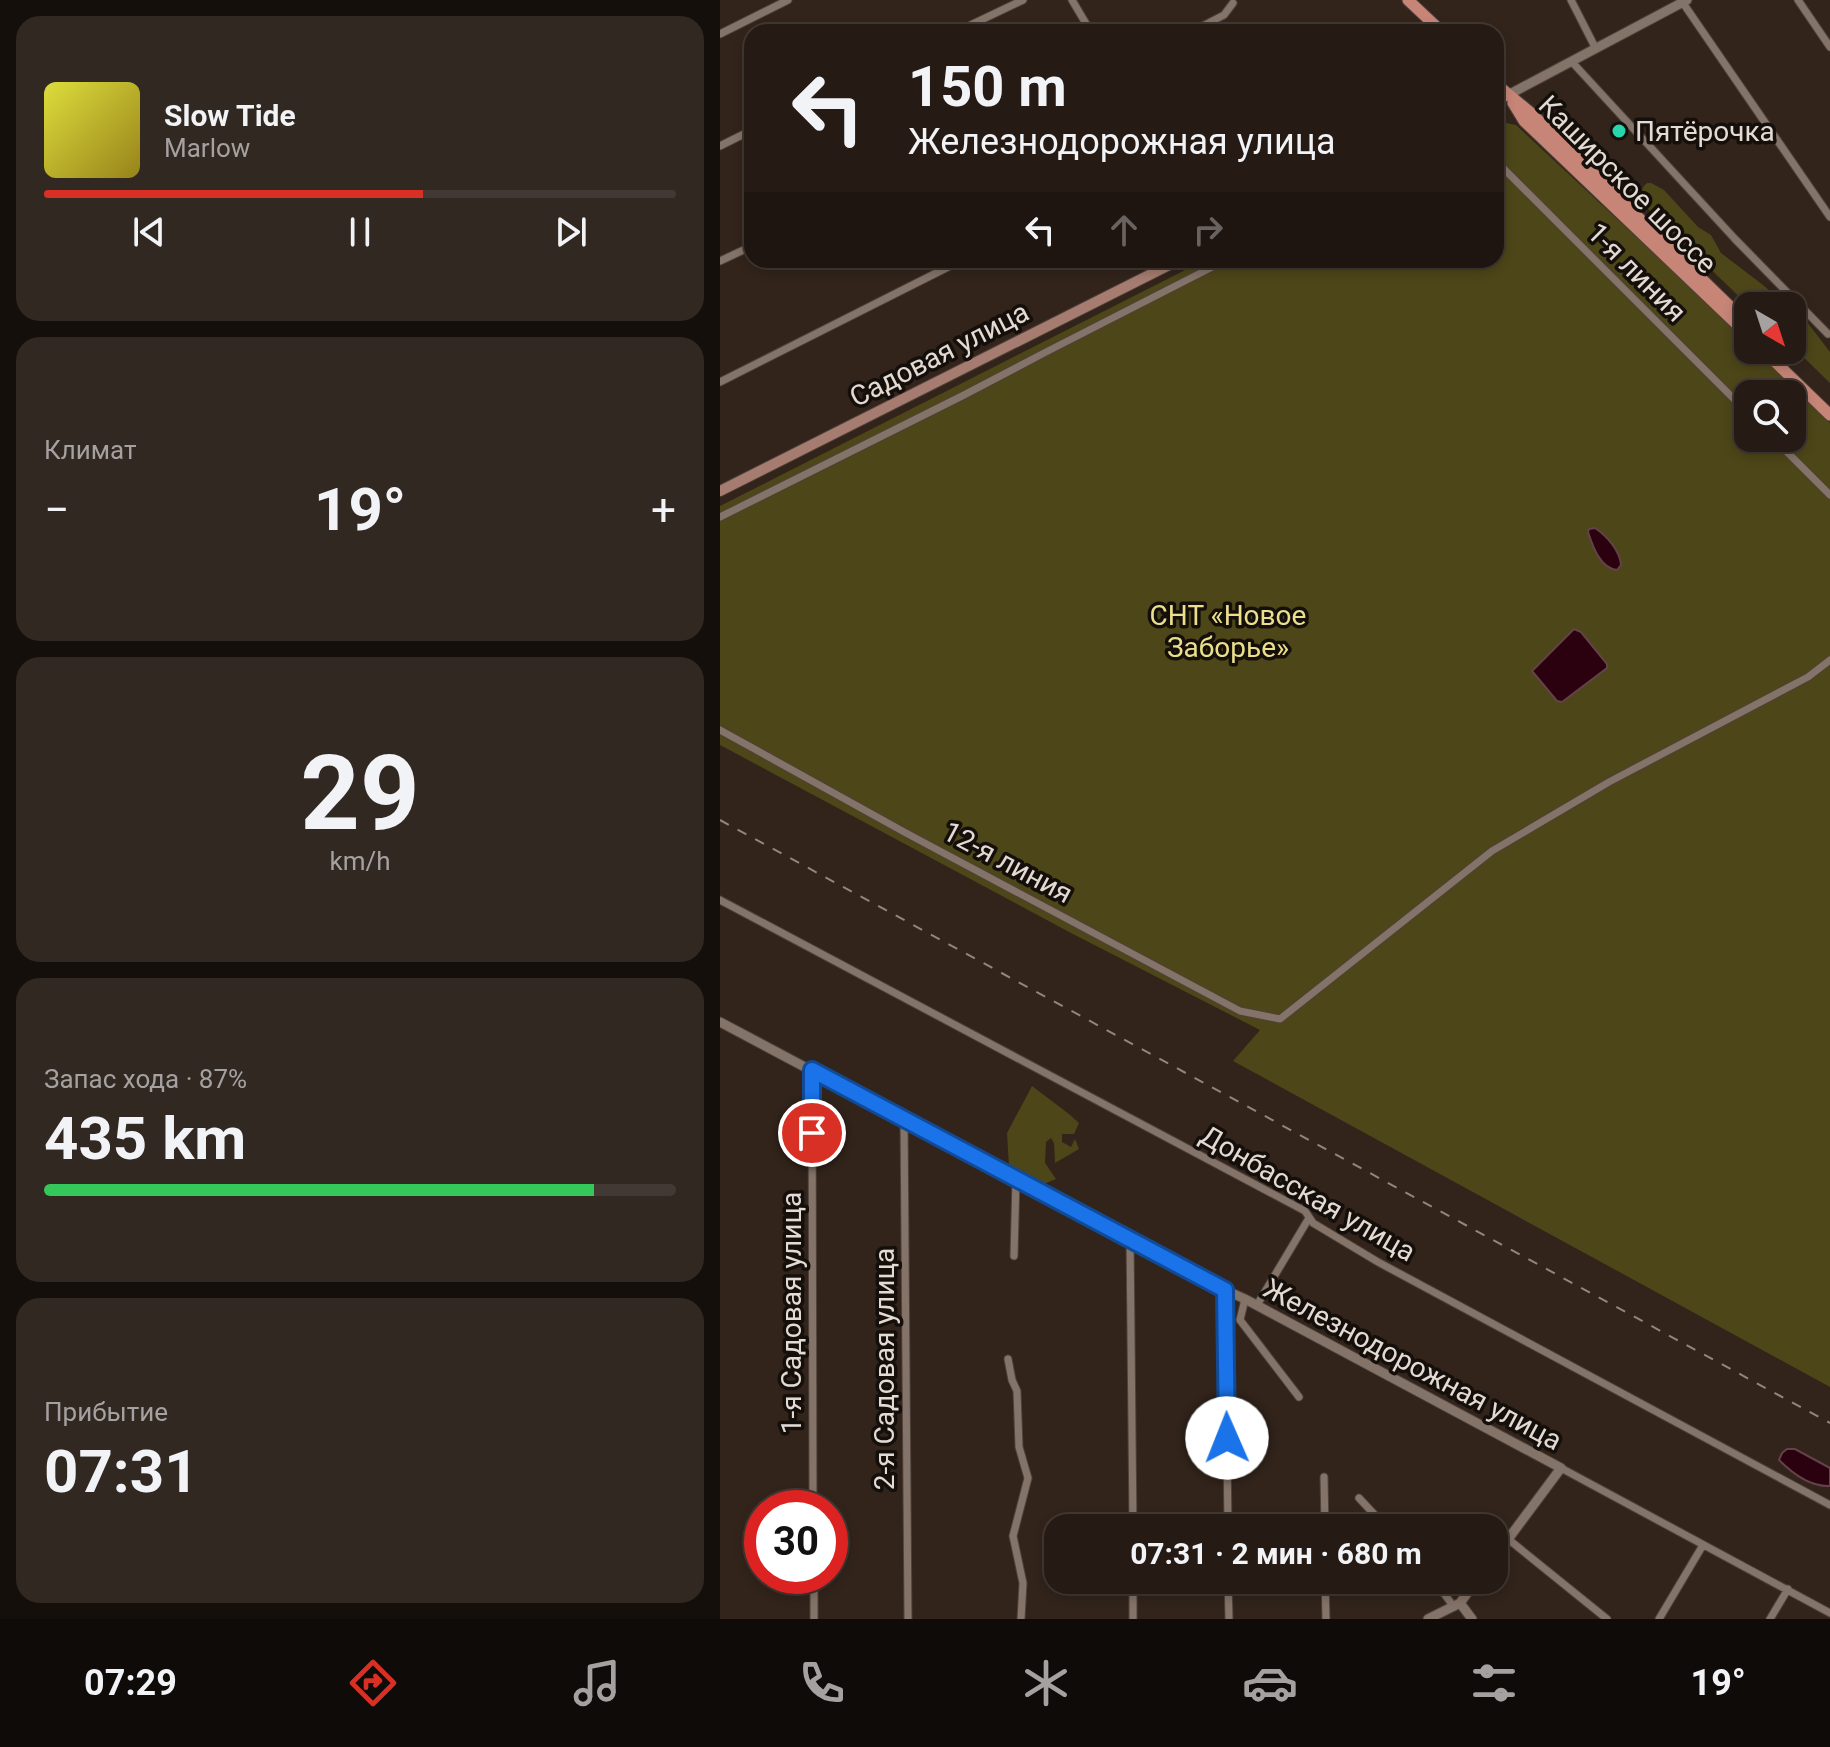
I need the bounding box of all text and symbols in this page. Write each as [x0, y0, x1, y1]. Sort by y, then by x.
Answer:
text: 150 m [908, 54, 1067, 120]
icon: left [776, 56, 880, 160]
street label: Каширское шоссе [1532, 89, 1723, 280]
text: Slow Tide [164, 98, 296, 133]
place label: Пятёрочка [1635, 115, 1775, 148]
text: Железнодорожная улица [908, 121, 1336, 163]
marker: Пятёрочка [1610, 122, 1628, 140]
text: Marlow [164, 133, 250, 163]
icon: left [1018, 208, 1062, 252]
icon: ahead [1102, 208, 1146, 252]
icon: right [1186, 208, 1230, 252]
icon: previous [127, 210, 171, 254]
icon: pause [338, 210, 382, 254]
icon: next [549, 210, 593, 254]
street label: 1-я линия [1580, 216, 1693, 329]
north arrow [1734, 292, 1806, 364]
map controls [1734, 292, 1806, 452]
street label: Садовая улица [844, 295, 1034, 414]
button: search [1734, 380, 1806, 452]
text: Климат [44, 435, 136, 465]
text: 19° [314, 474, 406, 545]
text: − [44, 484, 69, 536]
text: + [651, 484, 676, 536]
park label: СНТ «Новое Заборье» [1150, 599, 1306, 664]
text: 29 [300, 733, 420, 854]
street label: 12-я линия [938, 815, 1078, 910]
text: km/h [329, 846, 391, 876]
text: Запас хода · 87% [44, 1064, 247, 1094]
pin [778, 1099, 846, 1167]
text: 435 km [44, 1103, 246, 1174]
icon: arrive [790, 1111, 834, 1155]
street label: Донбасская улица [1194, 1118, 1421, 1268]
street label: 1-я Садовая улица [775, 1192, 808, 1434]
street label: 2-я Садовая улица [868, 1248, 901, 1490]
street label: Железнодорожная улица [1258, 1272, 1567, 1457]
position arrow [1185, 1396, 1269, 1480]
text: Прибытие [44, 1397, 168, 1427]
text: 07:31 [44, 1436, 199, 1507]
speed limit sign: 30 [744, 1490, 848, 1594]
text: 07:31 · 2 мин · 680 m [1130, 1536, 1422, 1571]
icon: directions [345, 1655, 401, 1711]
icon: music [569, 1655, 625, 1711]
icon: phone [794, 1655, 850, 1711]
icon: climate [1018, 1655, 1074, 1711]
icon: car [1242, 1655, 1298, 1711]
icon: filters [1466, 1655, 1522, 1711]
text: 07:29 [84, 1662, 177, 1704]
text: 19° [1691, 1662, 1746, 1704]

